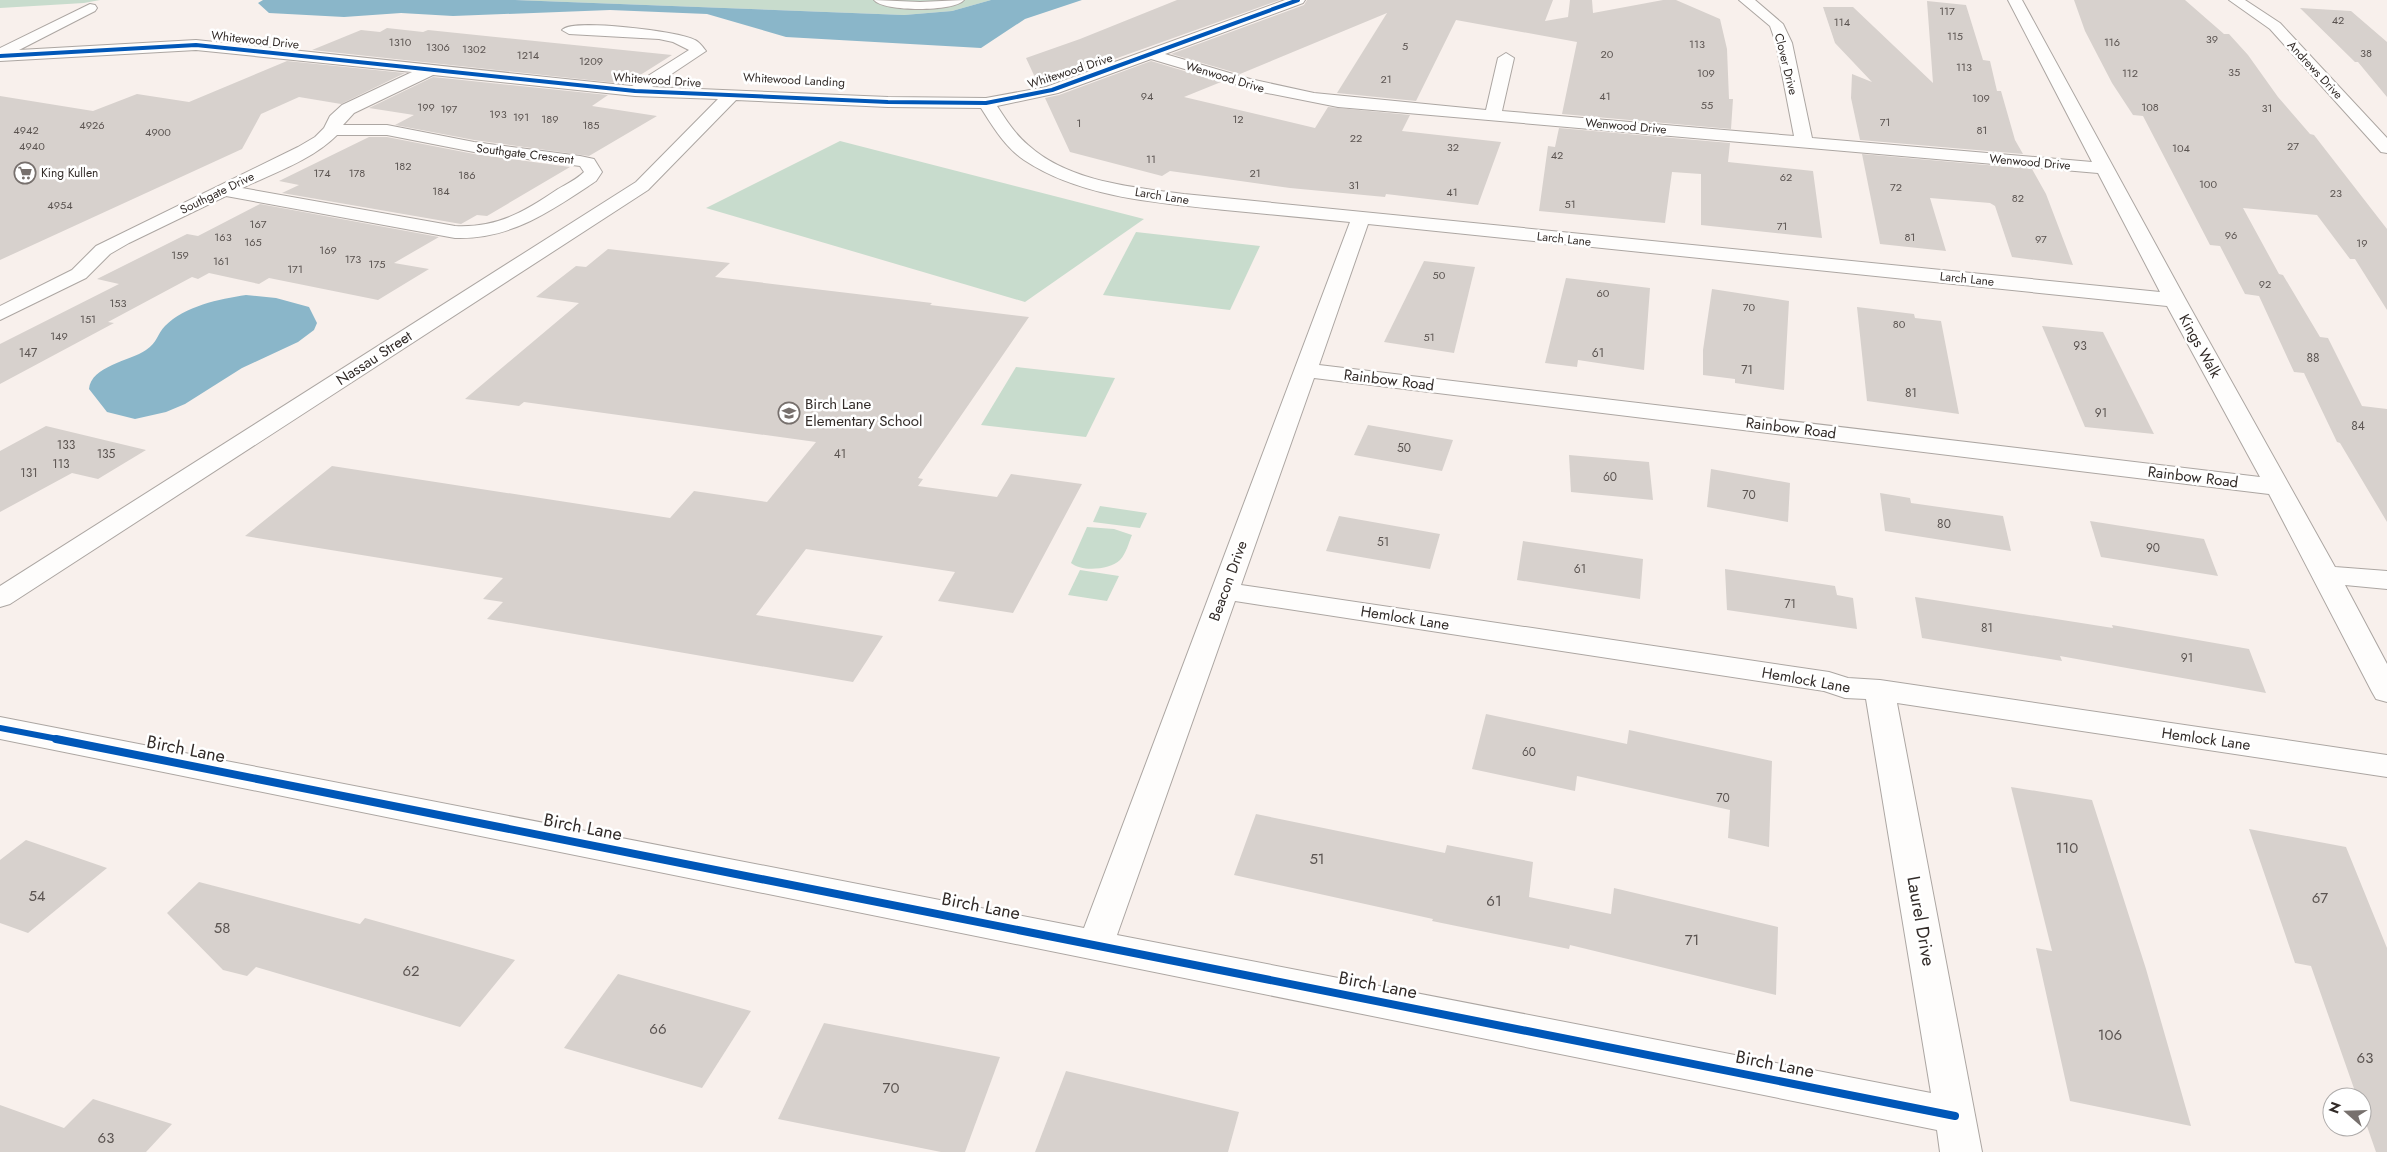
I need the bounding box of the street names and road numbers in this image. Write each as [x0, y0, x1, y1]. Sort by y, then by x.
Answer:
street label: Whitewood Drive [210, 26, 300, 54]
street label: Clover Drive [1770, 31, 1802, 97]
street label: Andrews Drive [2283, 37, 2347, 103]
street label: Whitewood Drive [1025, 49, 1115, 93]
street label: Wenwood Drive [1183, 56, 1267, 98]
street label: Whitewood Drive [612, 68, 702, 92]
street label: Whitewood Landing [742, 68, 846, 92]
street label: Wenwood Drive [1585, 113, 1667, 139]
street label: Southgate Crescent [475, 139, 575, 169]
street label: Wenwood Drive [1989, 149, 2071, 175]
street label: Southgate Drive [177, 167, 257, 219]
street label: Larch Lane [1134, 183, 1190, 209]
street label: Larch Lane [1536, 227, 1592, 251]
street label: Larch Lane [1939, 267, 1995, 291]
street label: Kings Walk [2173, 310, 2227, 382]
street label: Nassau Street [332, 325, 417, 391]
street label: Rainbow Road [1343, 364, 1435, 396]
street label: Rainbow Road [1745, 412, 1837, 444]
street label: Rainbow Road [2147, 461, 2239, 493]
street label: Beacon Drive [1203, 537, 1253, 624]
street label: Hemlock Lane [1359, 600, 1451, 636]
street label: Hemlock Lane [1760, 661, 1852, 699]
street label: Hemlock Lane [2160, 722, 2252, 756]
street label: Birch Lane [144, 729, 228, 769]
street label: Birch Lane [541, 807, 625, 847]
street label: Laurel Drive [1900, 874, 1942, 968]
street label: Birch Lane [939, 886, 1023, 926]
street label: Birch Lane [1336, 965, 1420, 1005]
street label: Birch Lane [1733, 1044, 1817, 1084]

